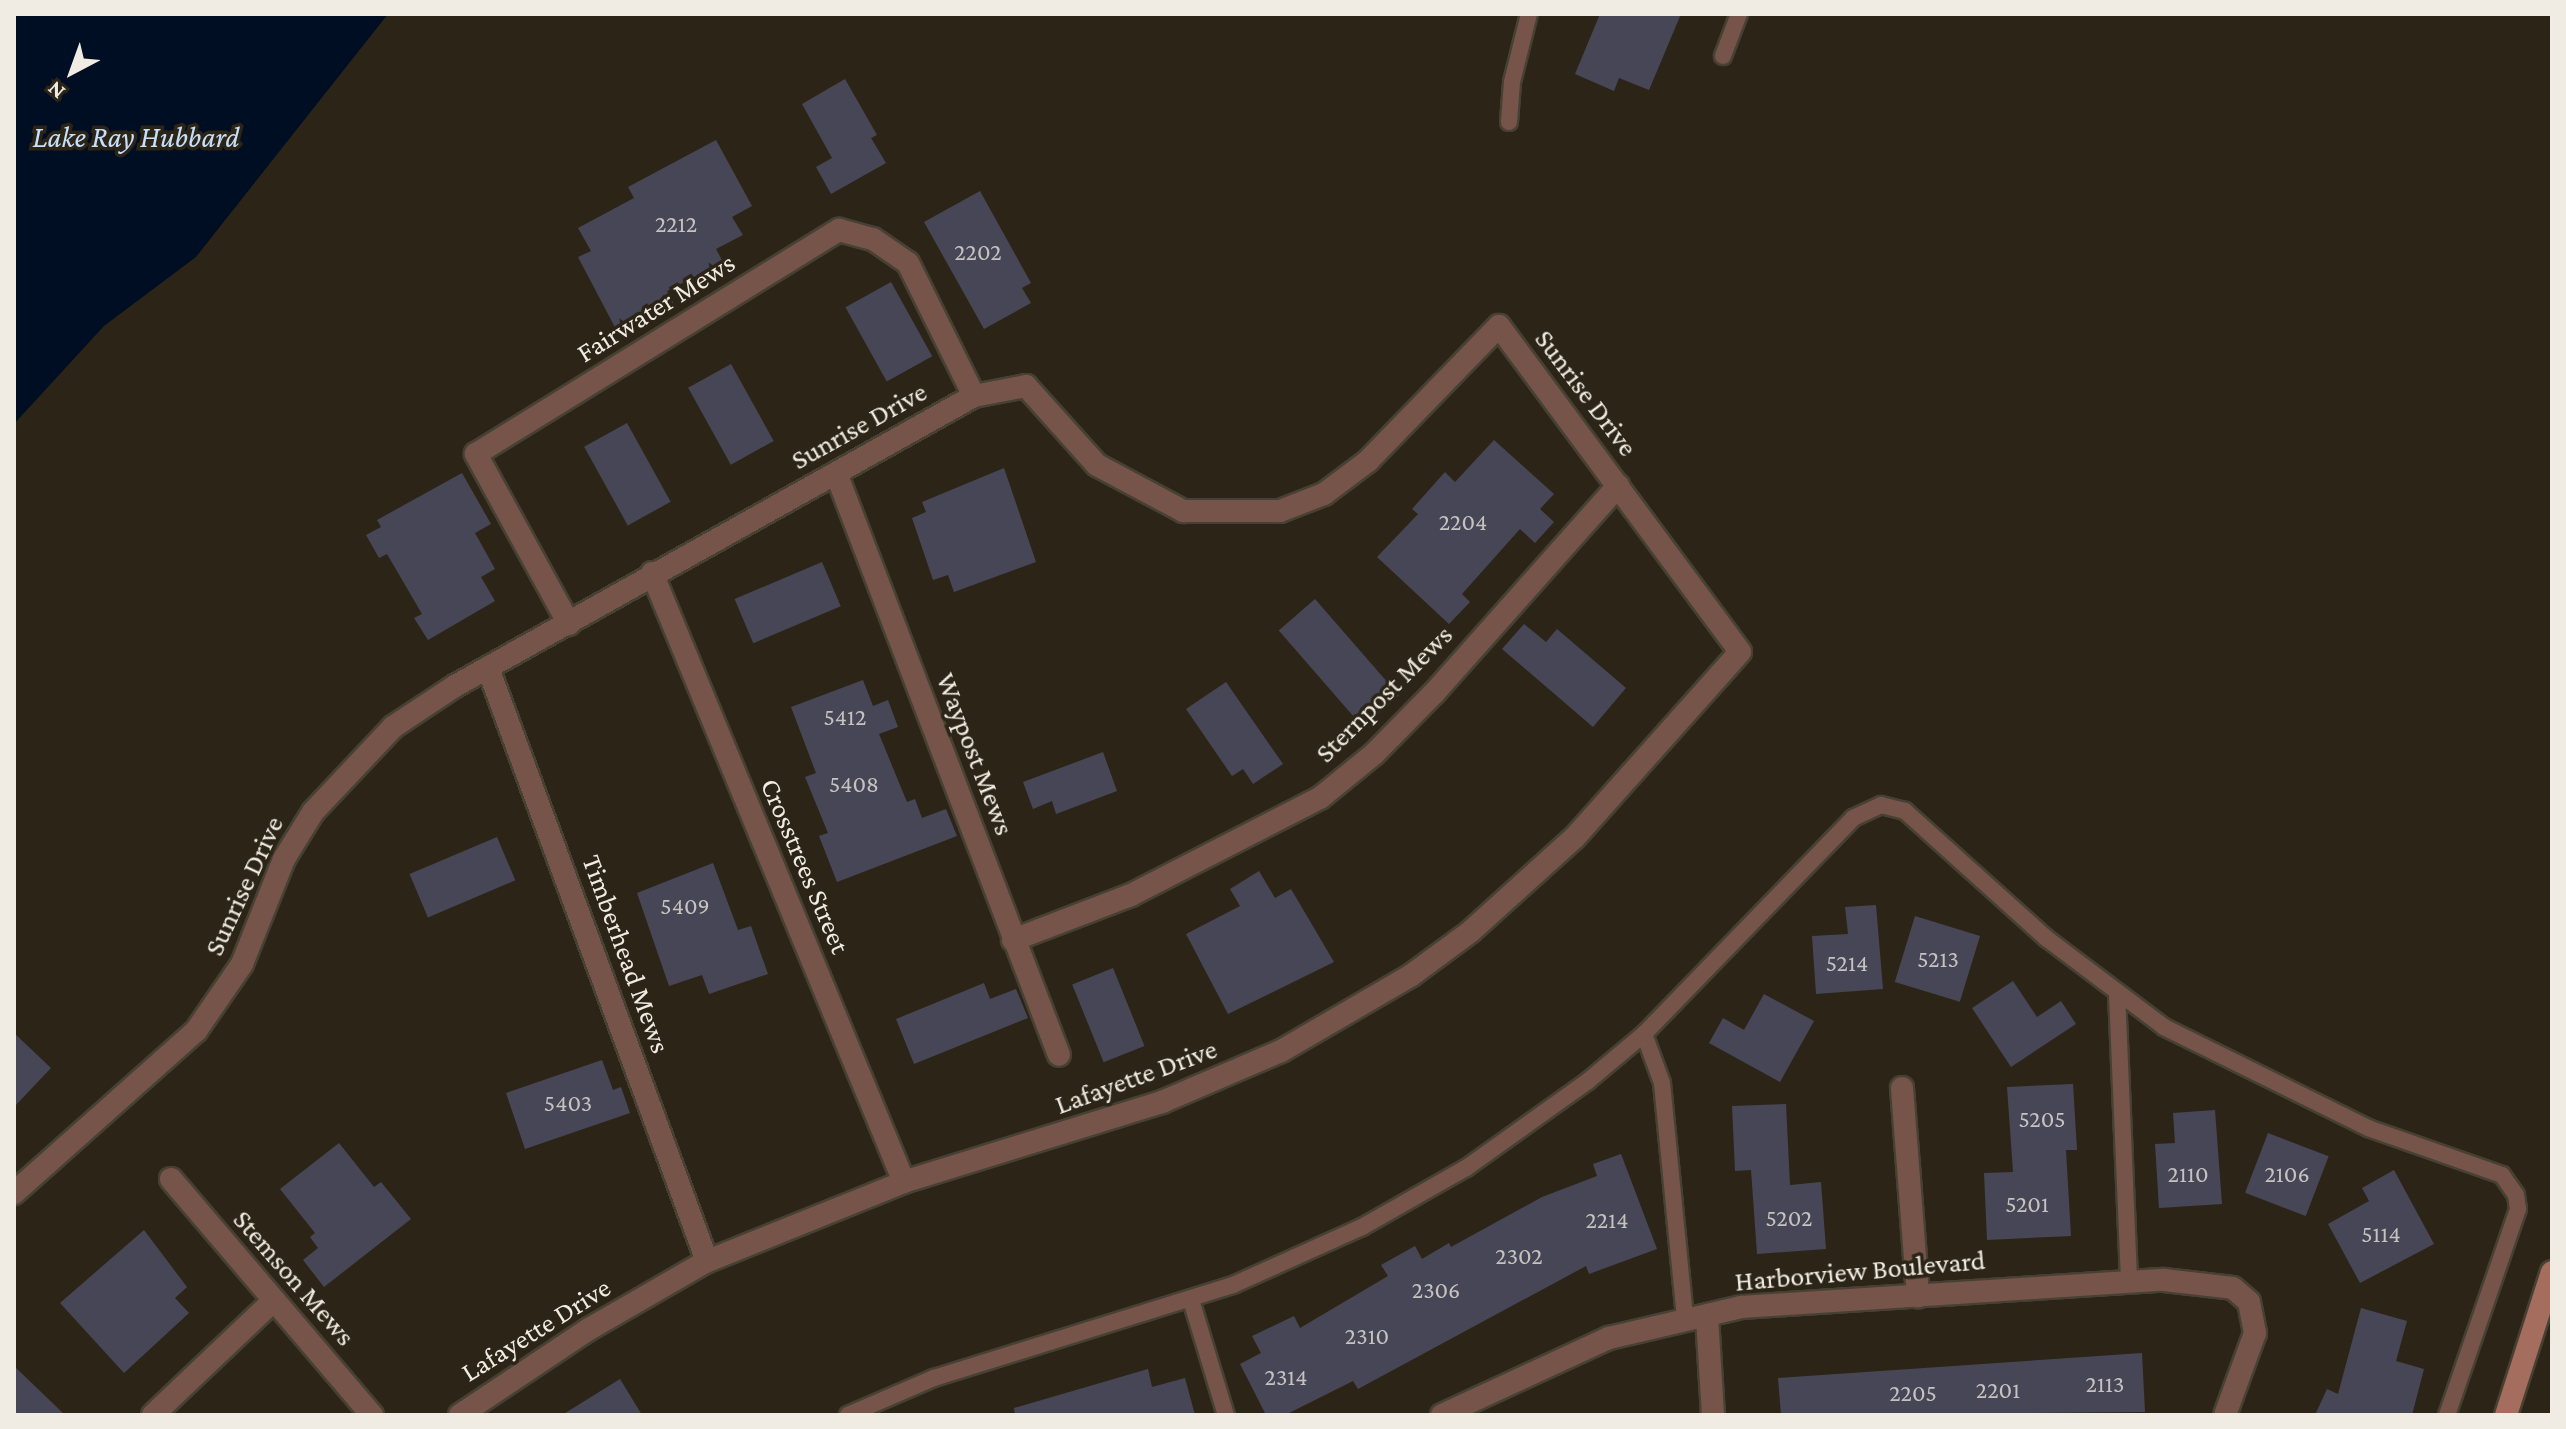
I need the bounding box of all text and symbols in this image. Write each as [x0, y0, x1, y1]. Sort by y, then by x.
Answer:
north arrow [32, 32, 112, 112]
text: N [42, 76, 70, 105]
water label: Lake Ray Hubbard [33, 119, 239, 155]
house number: 2212 [655, 210, 697, 238]
house number: 2202 [954, 238, 1002, 266]
street label: Fairwater Mews [571, 246, 741, 370]
street label: Sunrise Drive [1528, 323, 1644, 463]
street label: Sunrise Drive [785, 375, 933, 477]
house number: 2204 [1439, 508, 1487, 536]
street label: Sternpost Mews [1308, 618, 1460, 770]
street label: Waypost Mews [929, 668, 1021, 840]
house number: 5412 [824, 703, 866, 731]
house number: 5408 [829, 770, 879, 798]
street label: Crosstrees Street [753, 773, 857, 959]
street label: Sunrise Drive [197, 811, 291, 961]
street label: Timberhead Mews [575, 850, 677, 1058]
house number: 5409 [660, 892, 710, 920]
house number: 5213 [1917, 945, 1959, 973]
house number: 5214 [1826, 949, 1868, 977]
street label: Lafayette Drive [1050, 1032, 1222, 1122]
house number: 5403 [544, 1089, 592, 1117]
house number: 5205 [2018, 1105, 2066, 1133]
house number: 2110 [2168, 1160, 2208, 1188]
house number: 2106 [2264, 1160, 2310, 1188]
house number: 5201 [2005, 1190, 2049, 1218]
street label: Stemson Mews [226, 1203, 362, 1353]
house number: 5202 [1766, 1204, 1812, 1232]
house number: 2214 [1586, 1206, 1628, 1234]
house number: 5114 [2361, 1220, 2401, 1248]
house number: 2302 [1495, 1242, 1543, 1270]
street label: Harborview Boulevard [1733, 1243, 1987, 1299]
street label: Lafayette Drive [455, 1271, 617, 1389]
house number: 2306 [1412, 1276, 1460, 1304]
house number: 2310 [1345, 1322, 1389, 1350]
house number: 2314 [1264, 1363, 1308, 1391]
house number: 2113 [2086, 1370, 2124, 1398]
house number: 2201 [1976, 1376, 2020, 1404]
house number: 2205 [1889, 1379, 1937, 1407]

